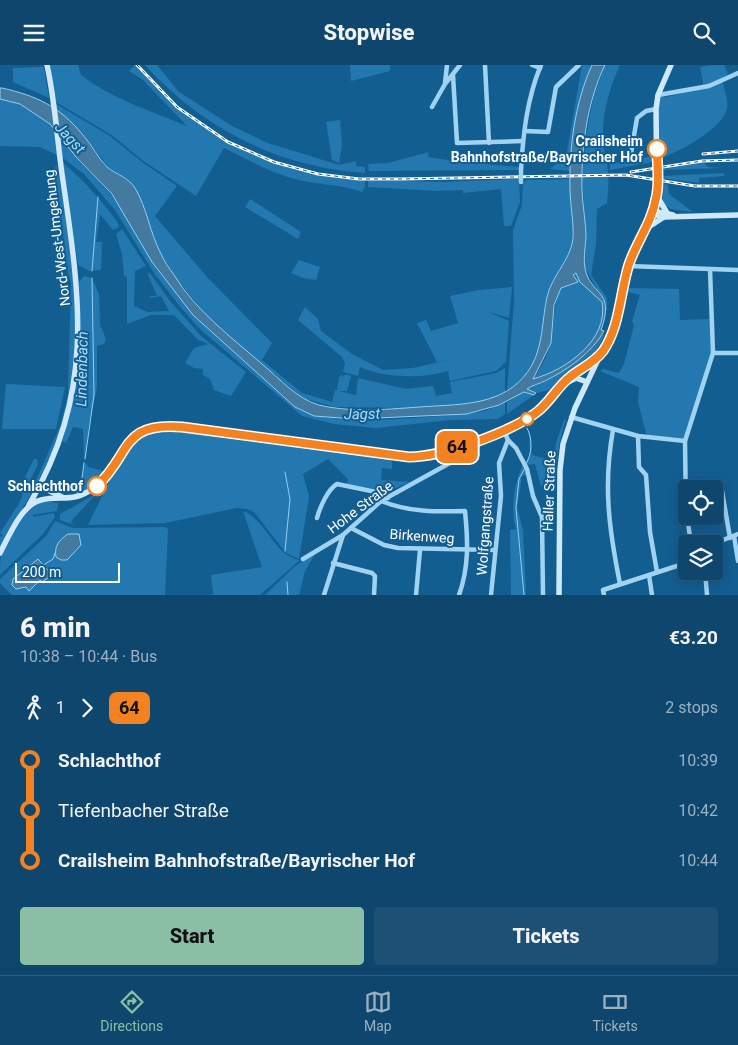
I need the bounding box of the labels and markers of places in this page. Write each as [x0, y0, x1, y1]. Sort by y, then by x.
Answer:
place label: Crailsheim Bahnhofstraße/Bayrischer Hof [451, 133, 644, 165]
marker: Crailsheim Bahnhofstraße/Bayrischer Hof [647, 139, 667, 159]
unlabelled marker [520, 412, 534, 426]
marker: Schlachthof [87, 476, 107, 496]
place label: Schlachthof [7, 478, 84, 494]

